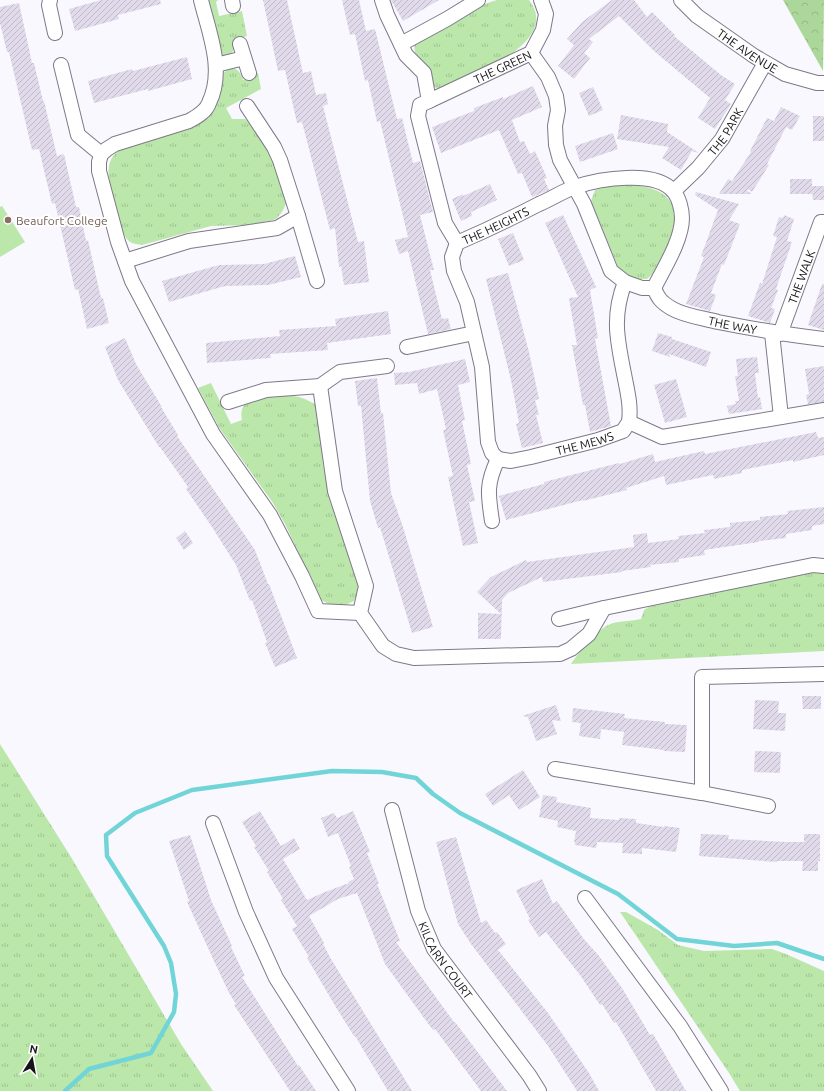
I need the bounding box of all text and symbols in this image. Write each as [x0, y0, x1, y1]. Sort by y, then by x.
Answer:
street label: THE AVENUE [715, 26, 780, 75]
street label: THE GREEN [471, 47, 533, 86]
street label: THE PARK [705, 105, 745, 158]
street label: THE HEIGHTS [460, 204, 531, 246]
place label: Beaufort College [16, 214, 108, 227]
marker: Beaufort College [3, 215, 13, 225]
street label: THE WALK [785, 247, 817, 306]
street label: THE WAY [707, 313, 758, 336]
street label: THE MEWS [555, 429, 615, 457]
street label: KILCARN COURT [417, 920, 476, 1001]
north arrow [12, 1039, 52, 1079]
text: N [29, 1043, 39, 1056]

